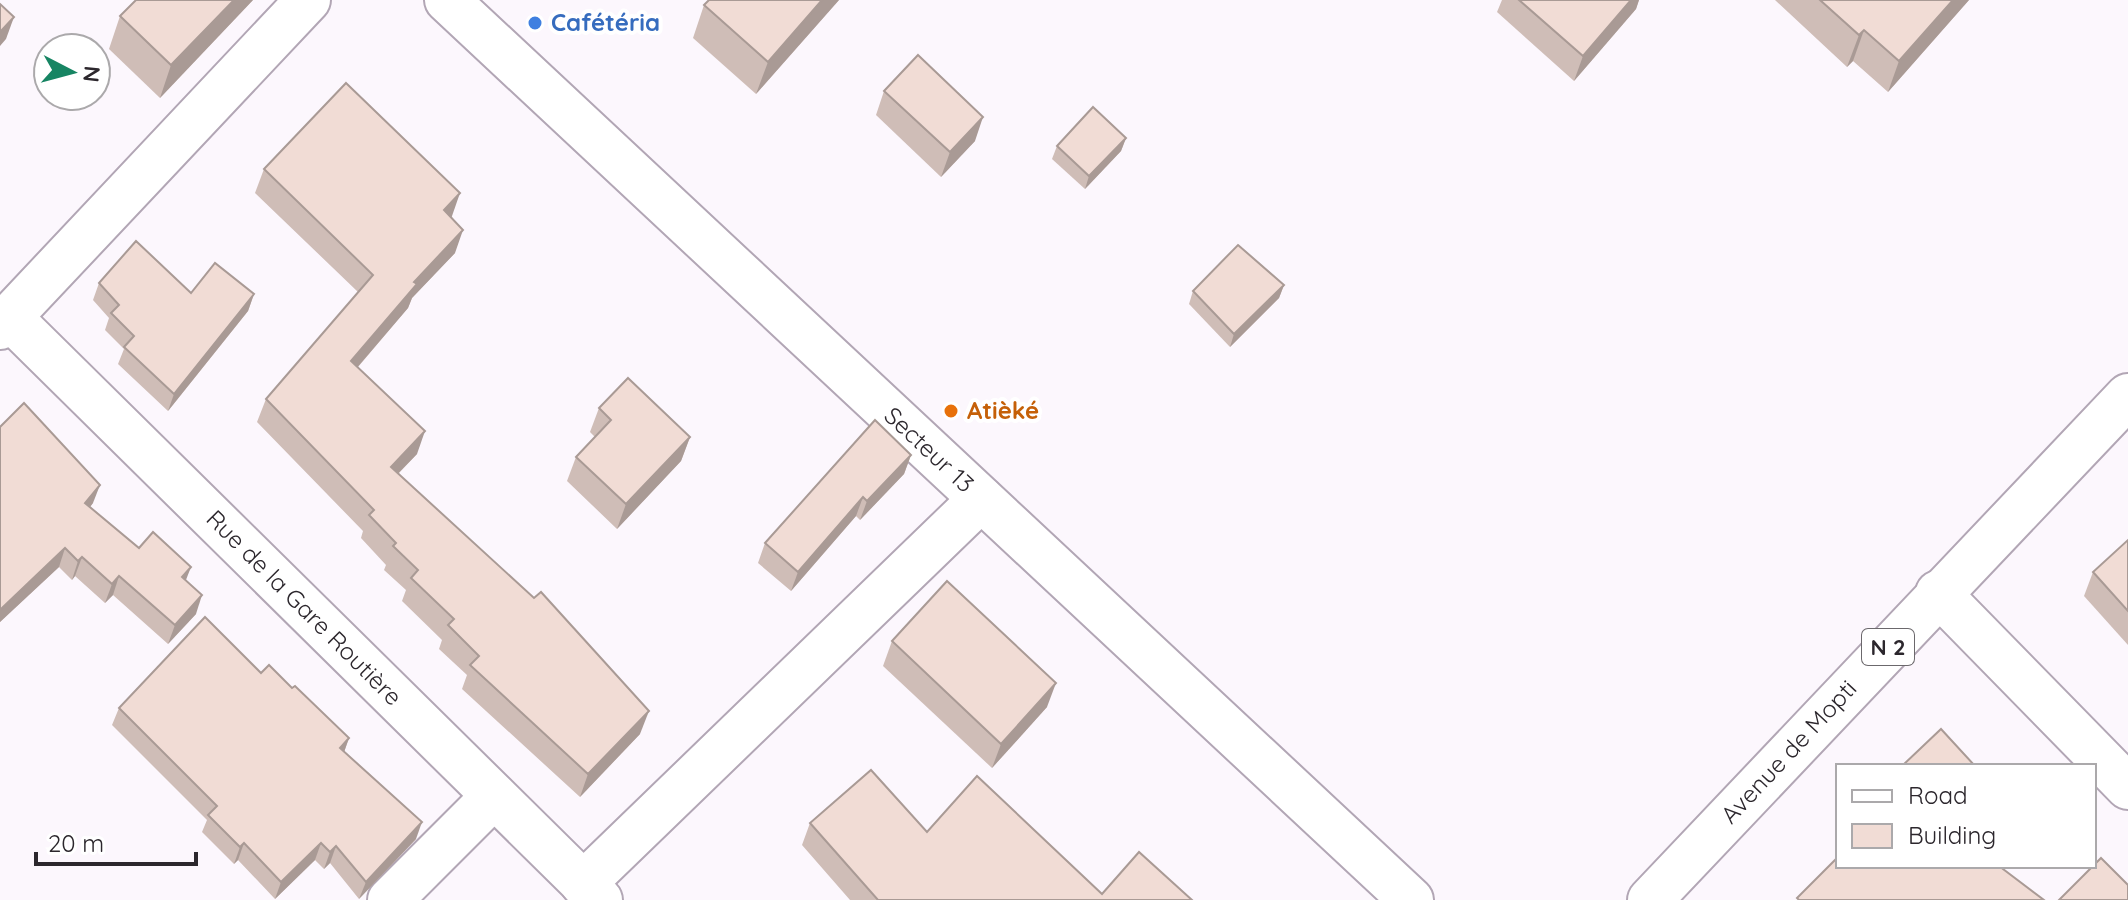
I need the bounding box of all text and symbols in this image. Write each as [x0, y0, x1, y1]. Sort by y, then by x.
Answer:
place label: Cafétéria [551, 7, 660, 37]
marker: Cafétéria [526, 14, 544, 32]
north arrow [32, 32, 112, 112]
text: N [77, 65, 107, 84]
place label: Atièké [967, 395, 1039, 425]
street label: Secteur 13 [879, 400, 981, 498]
marker: Atièké [942, 402, 960, 420]
street label: Rue de la Gare Routière [201, 503, 409, 711]
road number: N 2 [1862, 629, 1914, 665]
street label: Avenue de Mopti [1714, 673, 1862, 829]
legend [1836, 764, 2096, 868]
text: Road [1908, 780, 1968, 810]
scale bar [36, 816, 196, 866]
text: Building [1908, 820, 1996, 850]
text: 20 m [48, 828, 104, 858]

